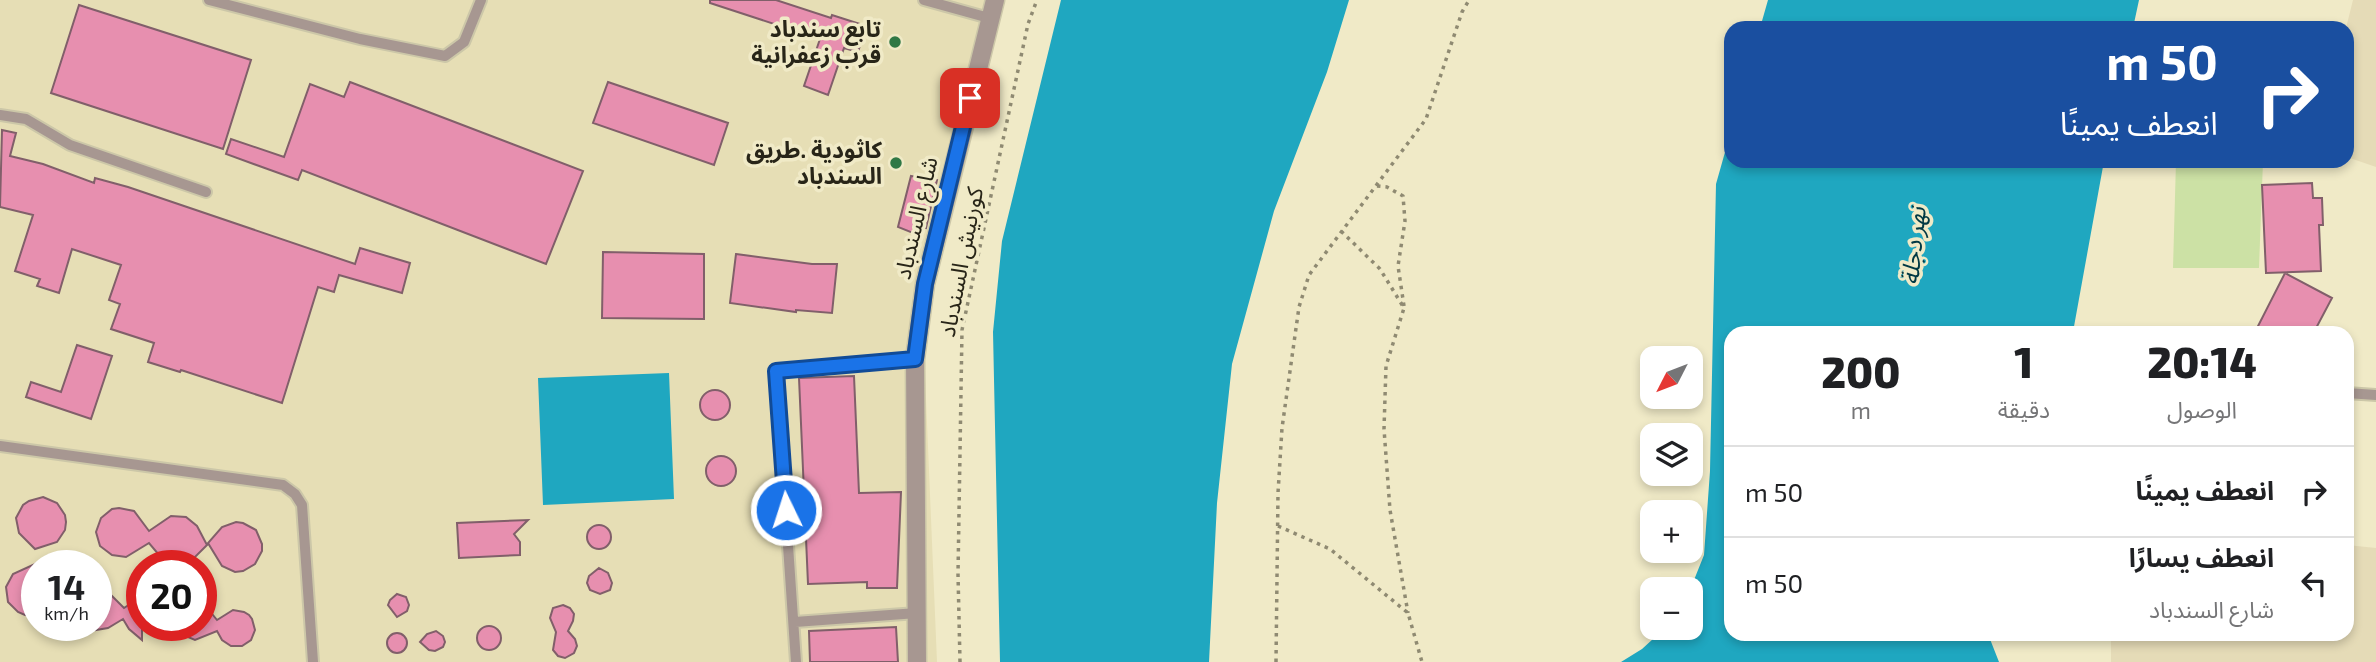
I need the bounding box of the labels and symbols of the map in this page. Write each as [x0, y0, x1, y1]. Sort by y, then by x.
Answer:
place label: تابع سندباد قرب زعفرانية [751, 14, 881, 69]
marker: تابع سندباد قرب زعفرانية [887, 34, 903, 50]
pin [940, 68, 1000, 128]
place label: كاثودية .طريق السندباد [746, 135, 883, 189]
street label: شارع السندباد [887, 154, 947, 283]
marker: كاثودية .طريق السندباد [888, 155, 904, 171]
street label: كورنيش السندباد [932, 184, 989, 339]
water label: نهر دجلة [1894, 204, 1932, 286]
north arrow [1640, 346, 1703, 410]
position arrow [749, 473, 823, 547]
speed limit sign: 20 [126, 550, 217, 641]

